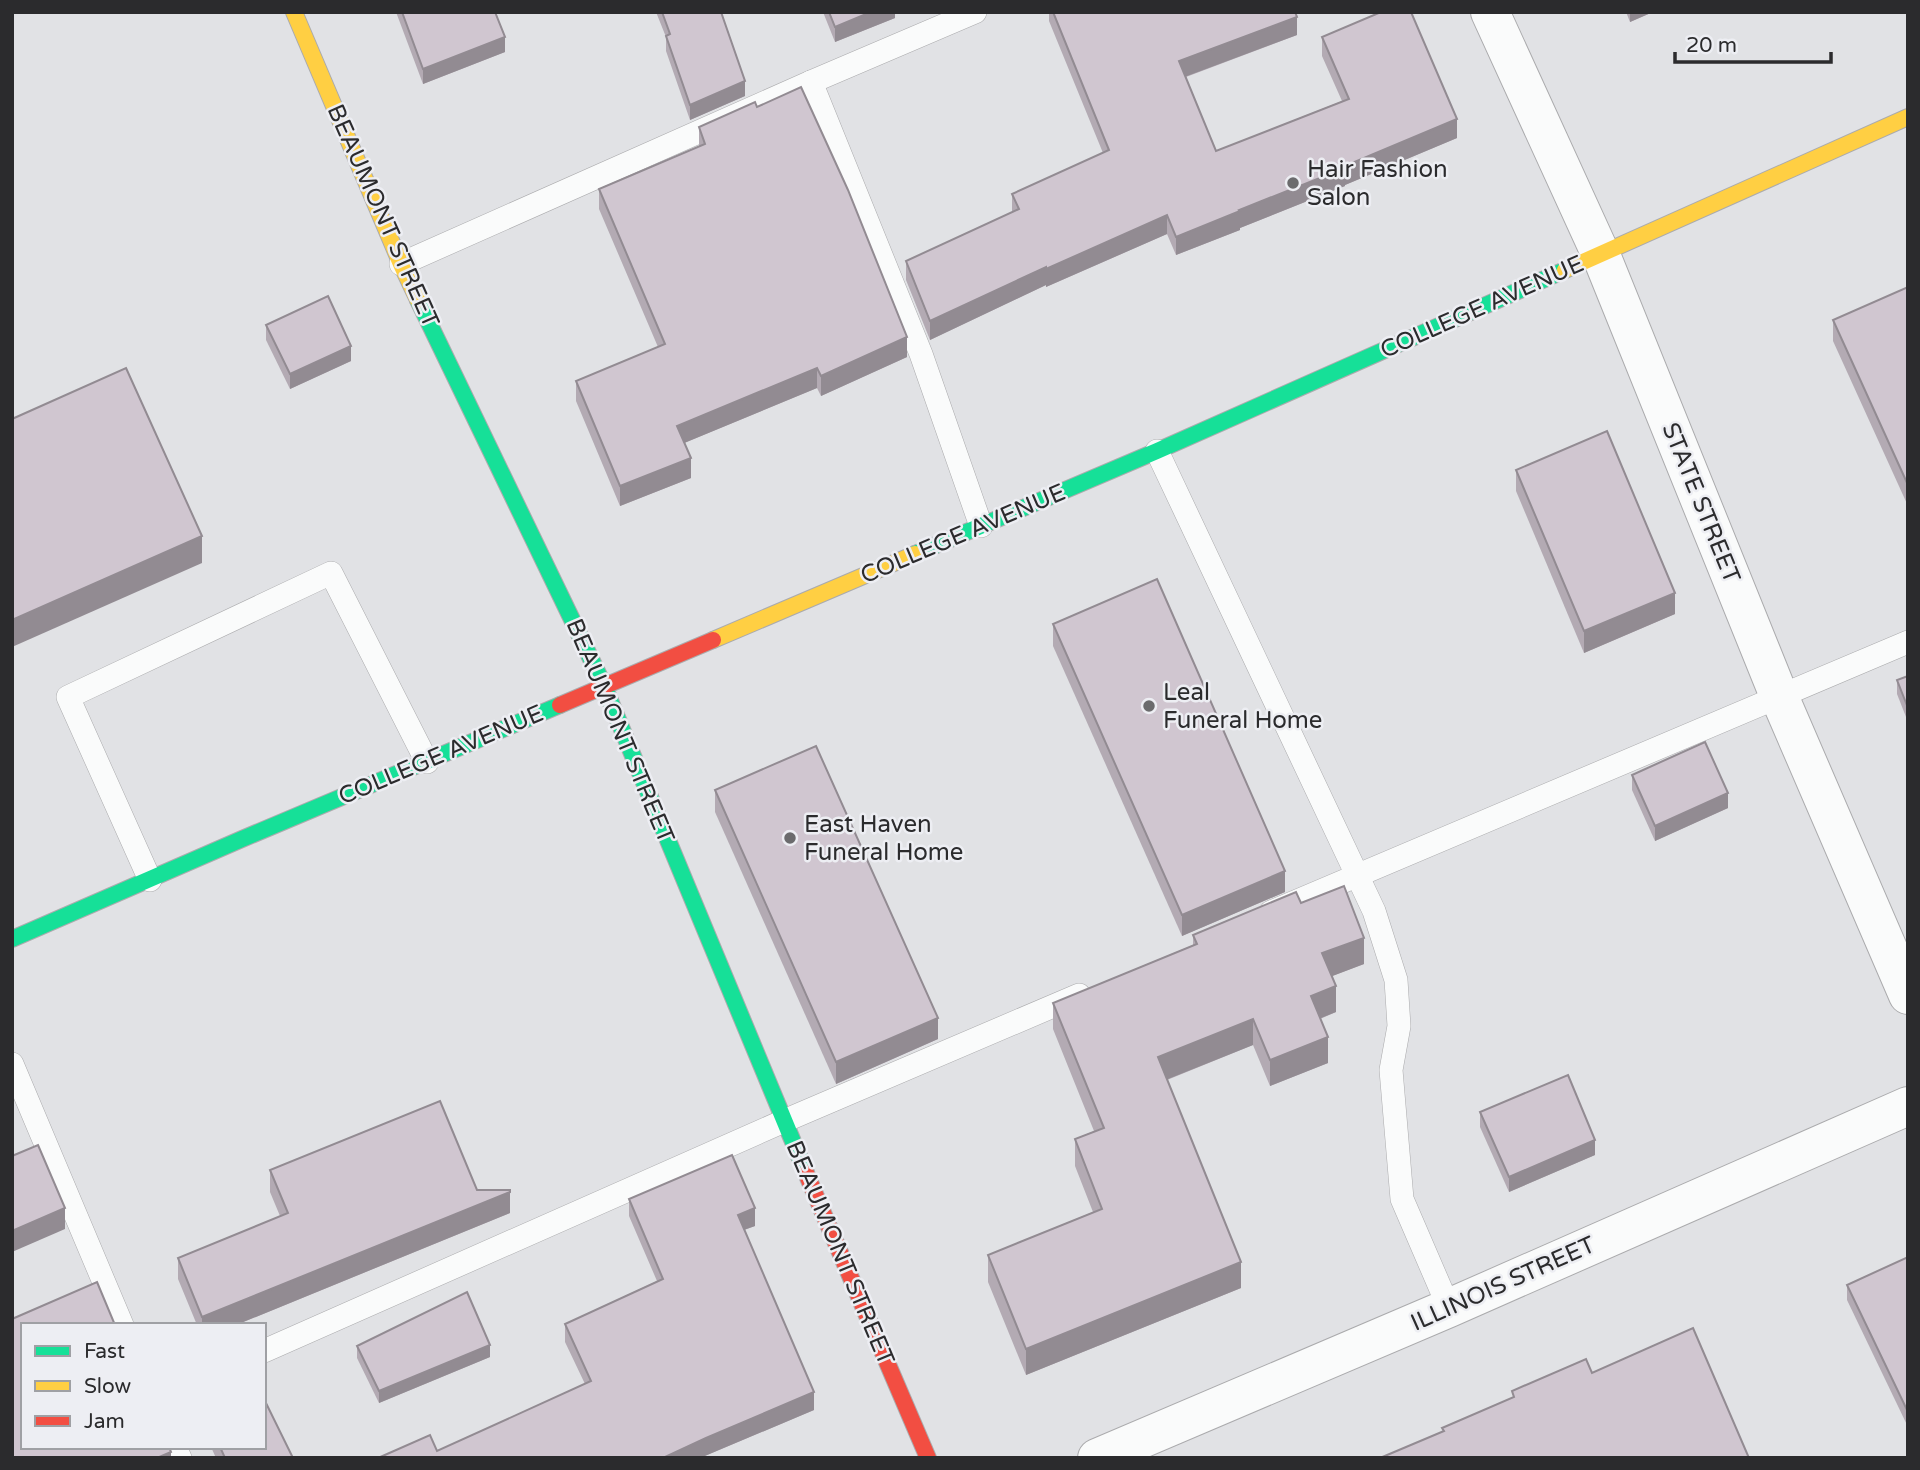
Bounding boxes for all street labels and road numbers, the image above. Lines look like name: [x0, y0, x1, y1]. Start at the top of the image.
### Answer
street label: BEAUMONT STREET: [321, 100, 445, 332]
street label: COLLEGE AVENUE: [1376, 249, 1588, 365]
street label: STATE STREET: [1656, 419, 1747, 588]
street label: COLLEGE AVENUE: [856, 478, 1070, 590]
street label: BEAUMONT STREET: [560, 614, 681, 848]
street label: COLLEGE AVENUE: [334, 699, 548, 811]
street label: BEAUMONT STREET: [780, 1136, 901, 1370]
street label: ILLINOIS STREET: [1406, 1230, 1600, 1338]

